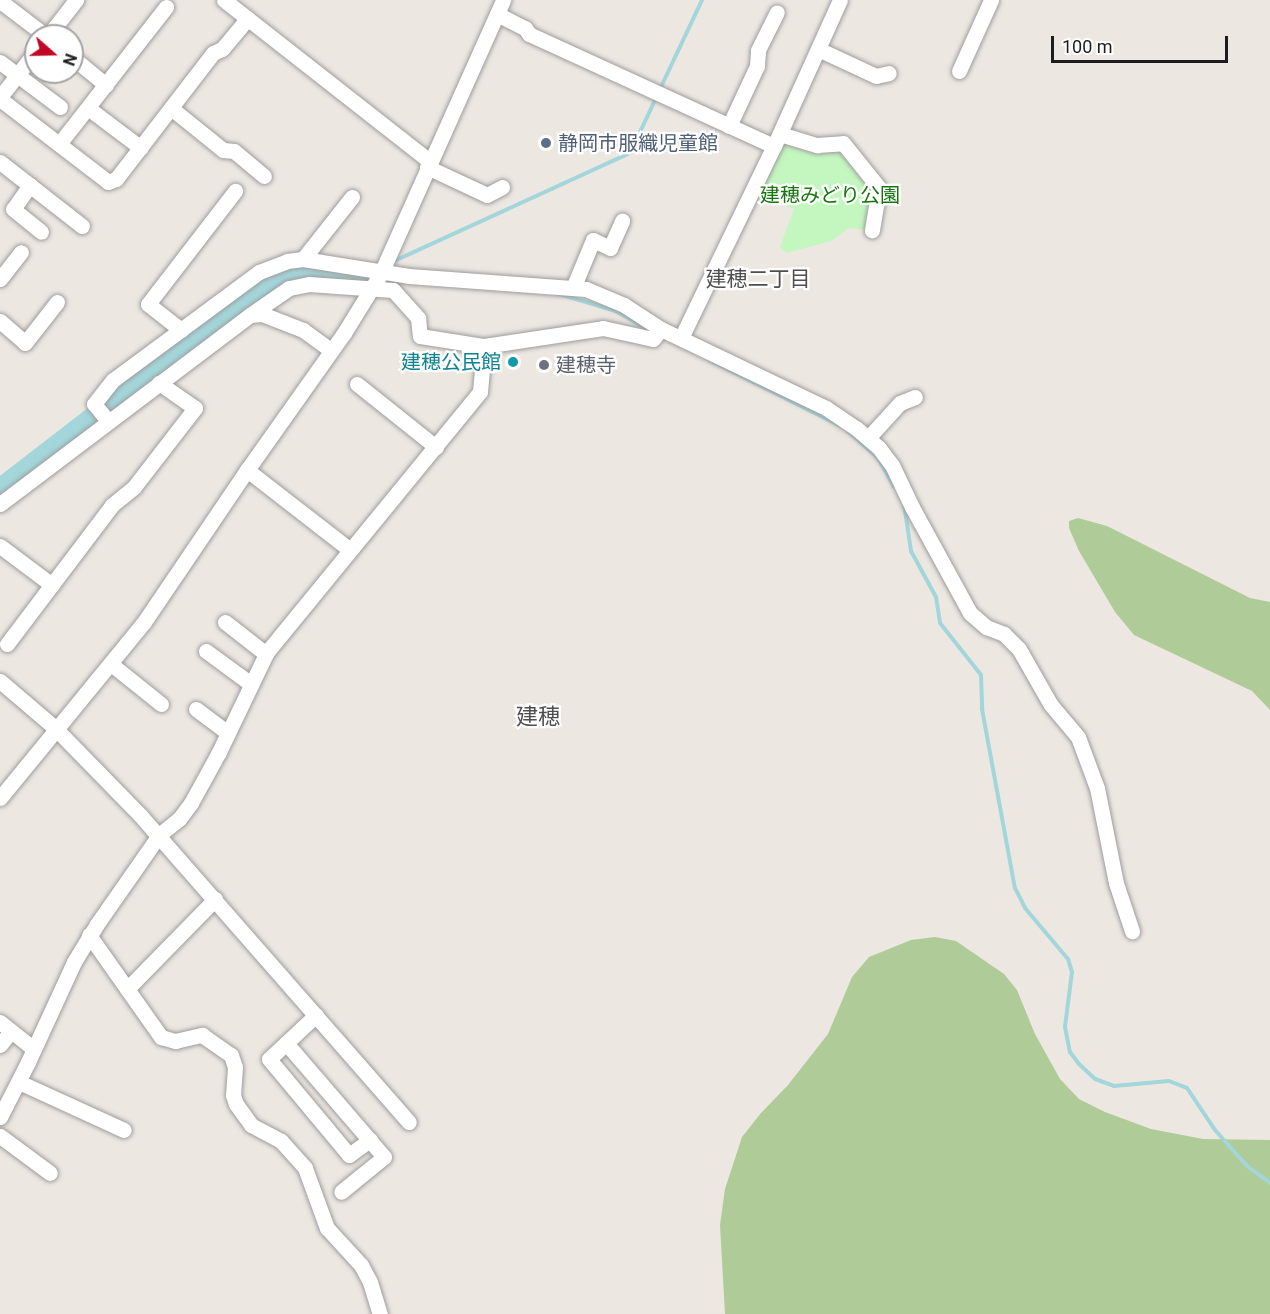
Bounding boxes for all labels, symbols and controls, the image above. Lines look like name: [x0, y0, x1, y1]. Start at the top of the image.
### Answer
north arrow: [24, 24, 84, 84]
scale bar: [1054, 24, 1231, 62]
text: 100 m: [1062, 36, 1113, 57]
text: N: [59, 51, 80, 68]
place label: 静岡市服織児童館: [558, 131, 718, 155]
marker: 静岡市服織児童館: [539, 136, 553, 150]
park label: 建穂みどり公園: [760, 183, 900, 207]
district label: 建穂二丁目: [706, 266, 810, 292]
place label: 建穂公民館: [401, 350, 501, 374]
place label: 建穂寺: [556, 353, 616, 377]
marker: 建穂公民館: [506, 355, 520, 369]
marker: 建穂寺: [537, 358, 551, 372]
district label: 建穂: [516, 704, 560, 730]

